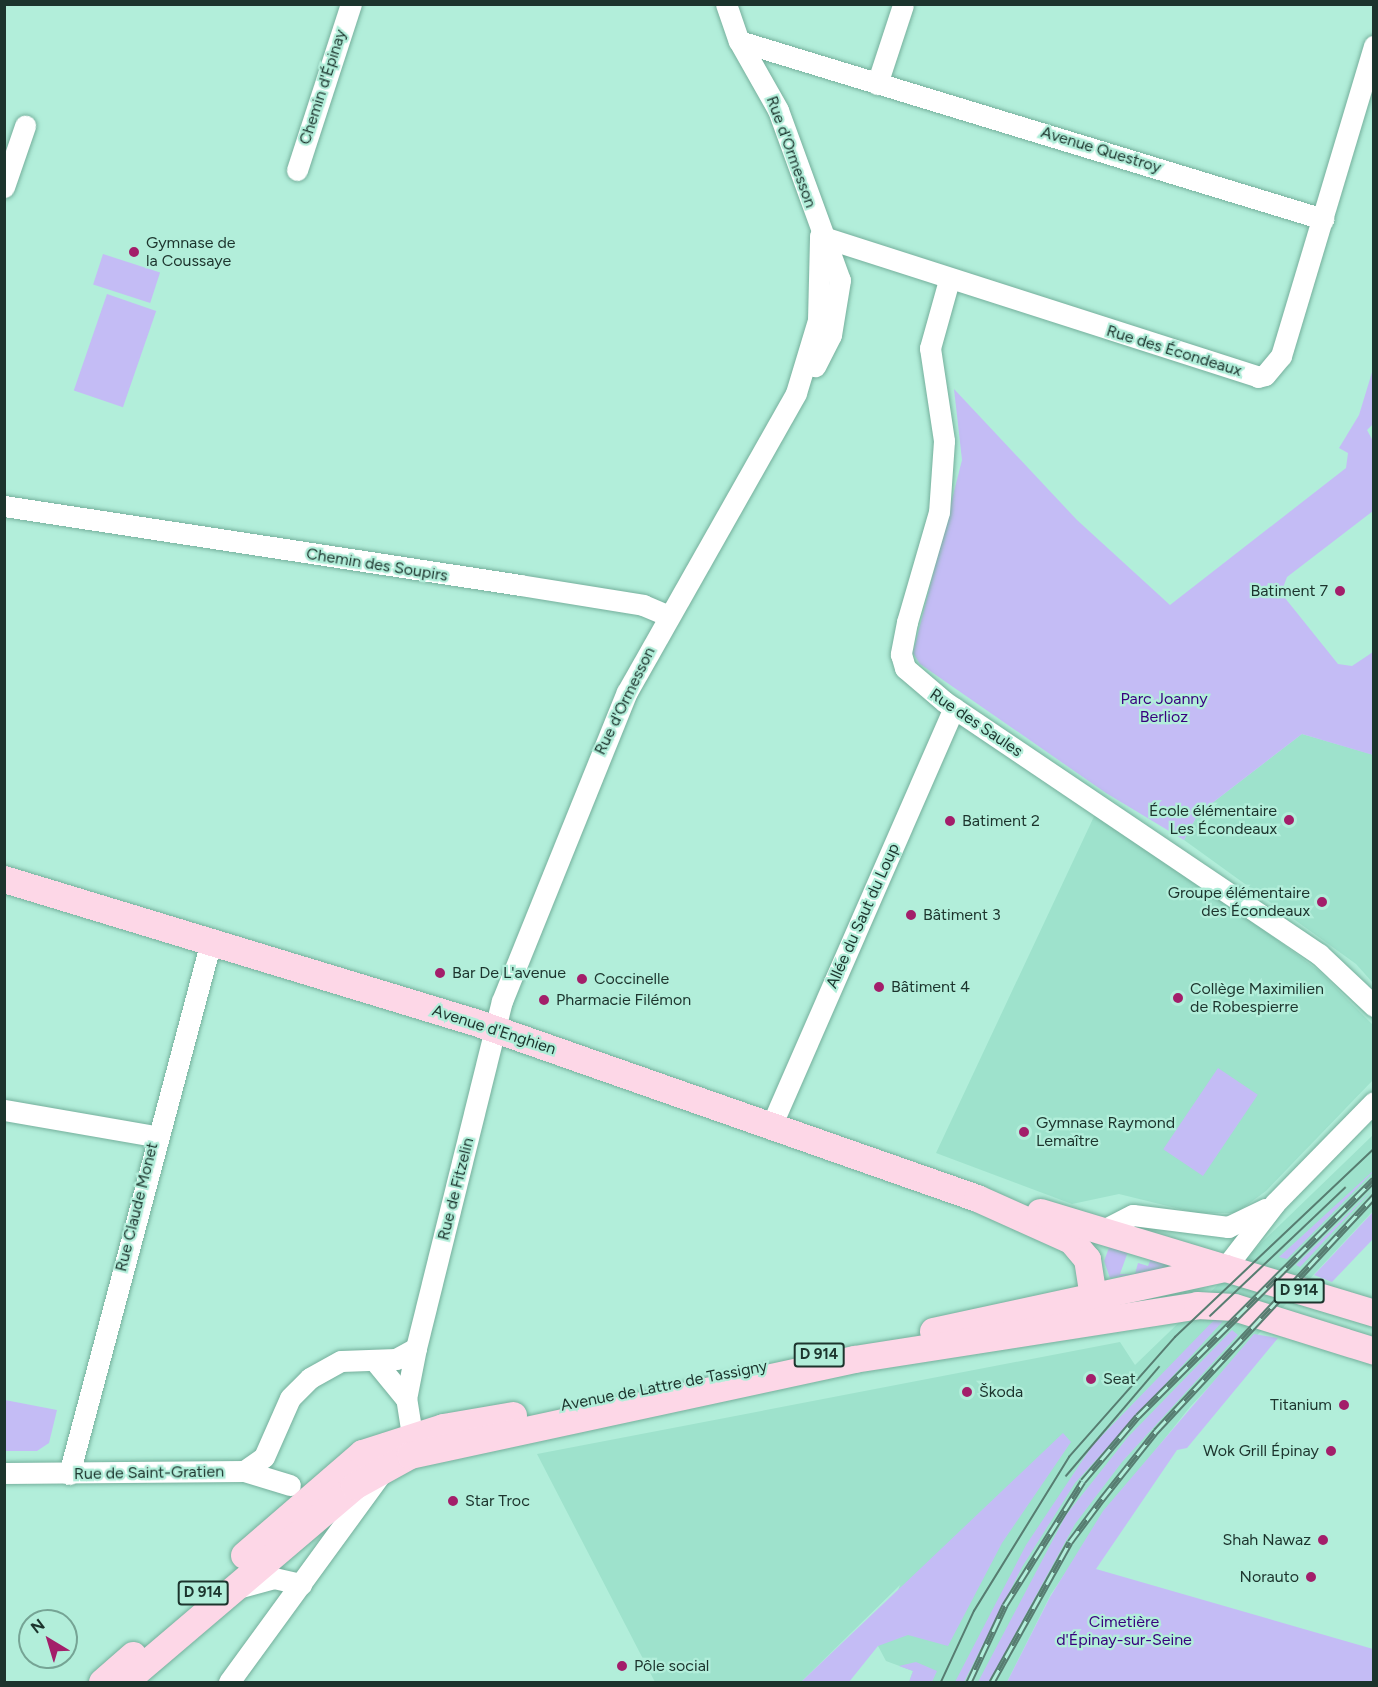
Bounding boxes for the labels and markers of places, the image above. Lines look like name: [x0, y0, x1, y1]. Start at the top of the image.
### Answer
place label: Gymnase de la Coussaye: [146, 233, 236, 271]
marker: Gymnase de la Coussaye: [127, 245, 141, 259]
place label: Batiment 7: [1250, 581, 1328, 601]
marker: Batiment 7: [1333, 584, 1347, 598]
place label: École élémentaire Les Écondeaux: [1149, 801, 1277, 839]
place label: Batiment 2: [962, 811, 1040, 831]
marker: École élémentaire Les Écondeaux: [1282, 813, 1296, 827]
marker: Batiment 2: [943, 814, 957, 828]
place label: Groupe élémentaire des Écondeaux: [1168, 883, 1310, 921]
marker: Groupe élémentaire des Écondeaux: [1315, 895, 1329, 909]
place label: Bâtiment 3: [923, 905, 1001, 925]
marker: Bâtiment 3: [904, 908, 918, 922]
place label: Bar De L'avenue: [452, 963, 566, 983]
marker: Bar De L'avenue: [433, 966, 447, 980]
place label: Coccinelle: [594, 969, 669, 989]
marker: Coccinelle: [575, 972, 589, 986]
place label: Bâtiment 4: [891, 977, 970, 997]
place label: Collège Maximilien de Robespierre: [1190, 979, 1324, 1017]
marker: Bâtiment 4: [872, 980, 886, 994]
place label: Pharmacie Filémon: [556, 990, 691, 1010]
marker: Collège Maximilien de Robespierre: [1171, 991, 1185, 1005]
marker: Pharmacie Filémon: [537, 993, 551, 1007]
place label: Gymnase Raymond Lemaître: [1036, 1113, 1175, 1151]
marker: Gymnase Raymond Lemaître: [1017, 1125, 1031, 1139]
place label: Seat: [1103, 1369, 1136, 1389]
marker: Seat: [1084, 1372, 1098, 1386]
place label: Škoda: [979, 1382, 1023, 1402]
marker: Škoda: [960, 1385, 974, 1399]
place label: Titanium: [1270, 1395, 1332, 1415]
marker: Titanium: [1337, 1398, 1351, 1412]
place label: Wok Grill Épinay: [1203, 1441, 1319, 1461]
marker: Wok Grill Épinay: [1324, 1444, 1338, 1458]
place label: Star Troc: [465, 1491, 530, 1511]
marker: Star Troc: [446, 1494, 460, 1508]
place label: Shah Nawaz: [1222, 1530, 1311, 1550]
marker: Shah Nawaz: [1316, 1533, 1330, 1547]
place label: Norauto: [1240, 1567, 1299, 1587]
marker: Norauto: [1304, 1570, 1318, 1584]
place label: Pôle social: [634, 1656, 709, 1676]
marker: Pôle social: [615, 1659, 629, 1673]

